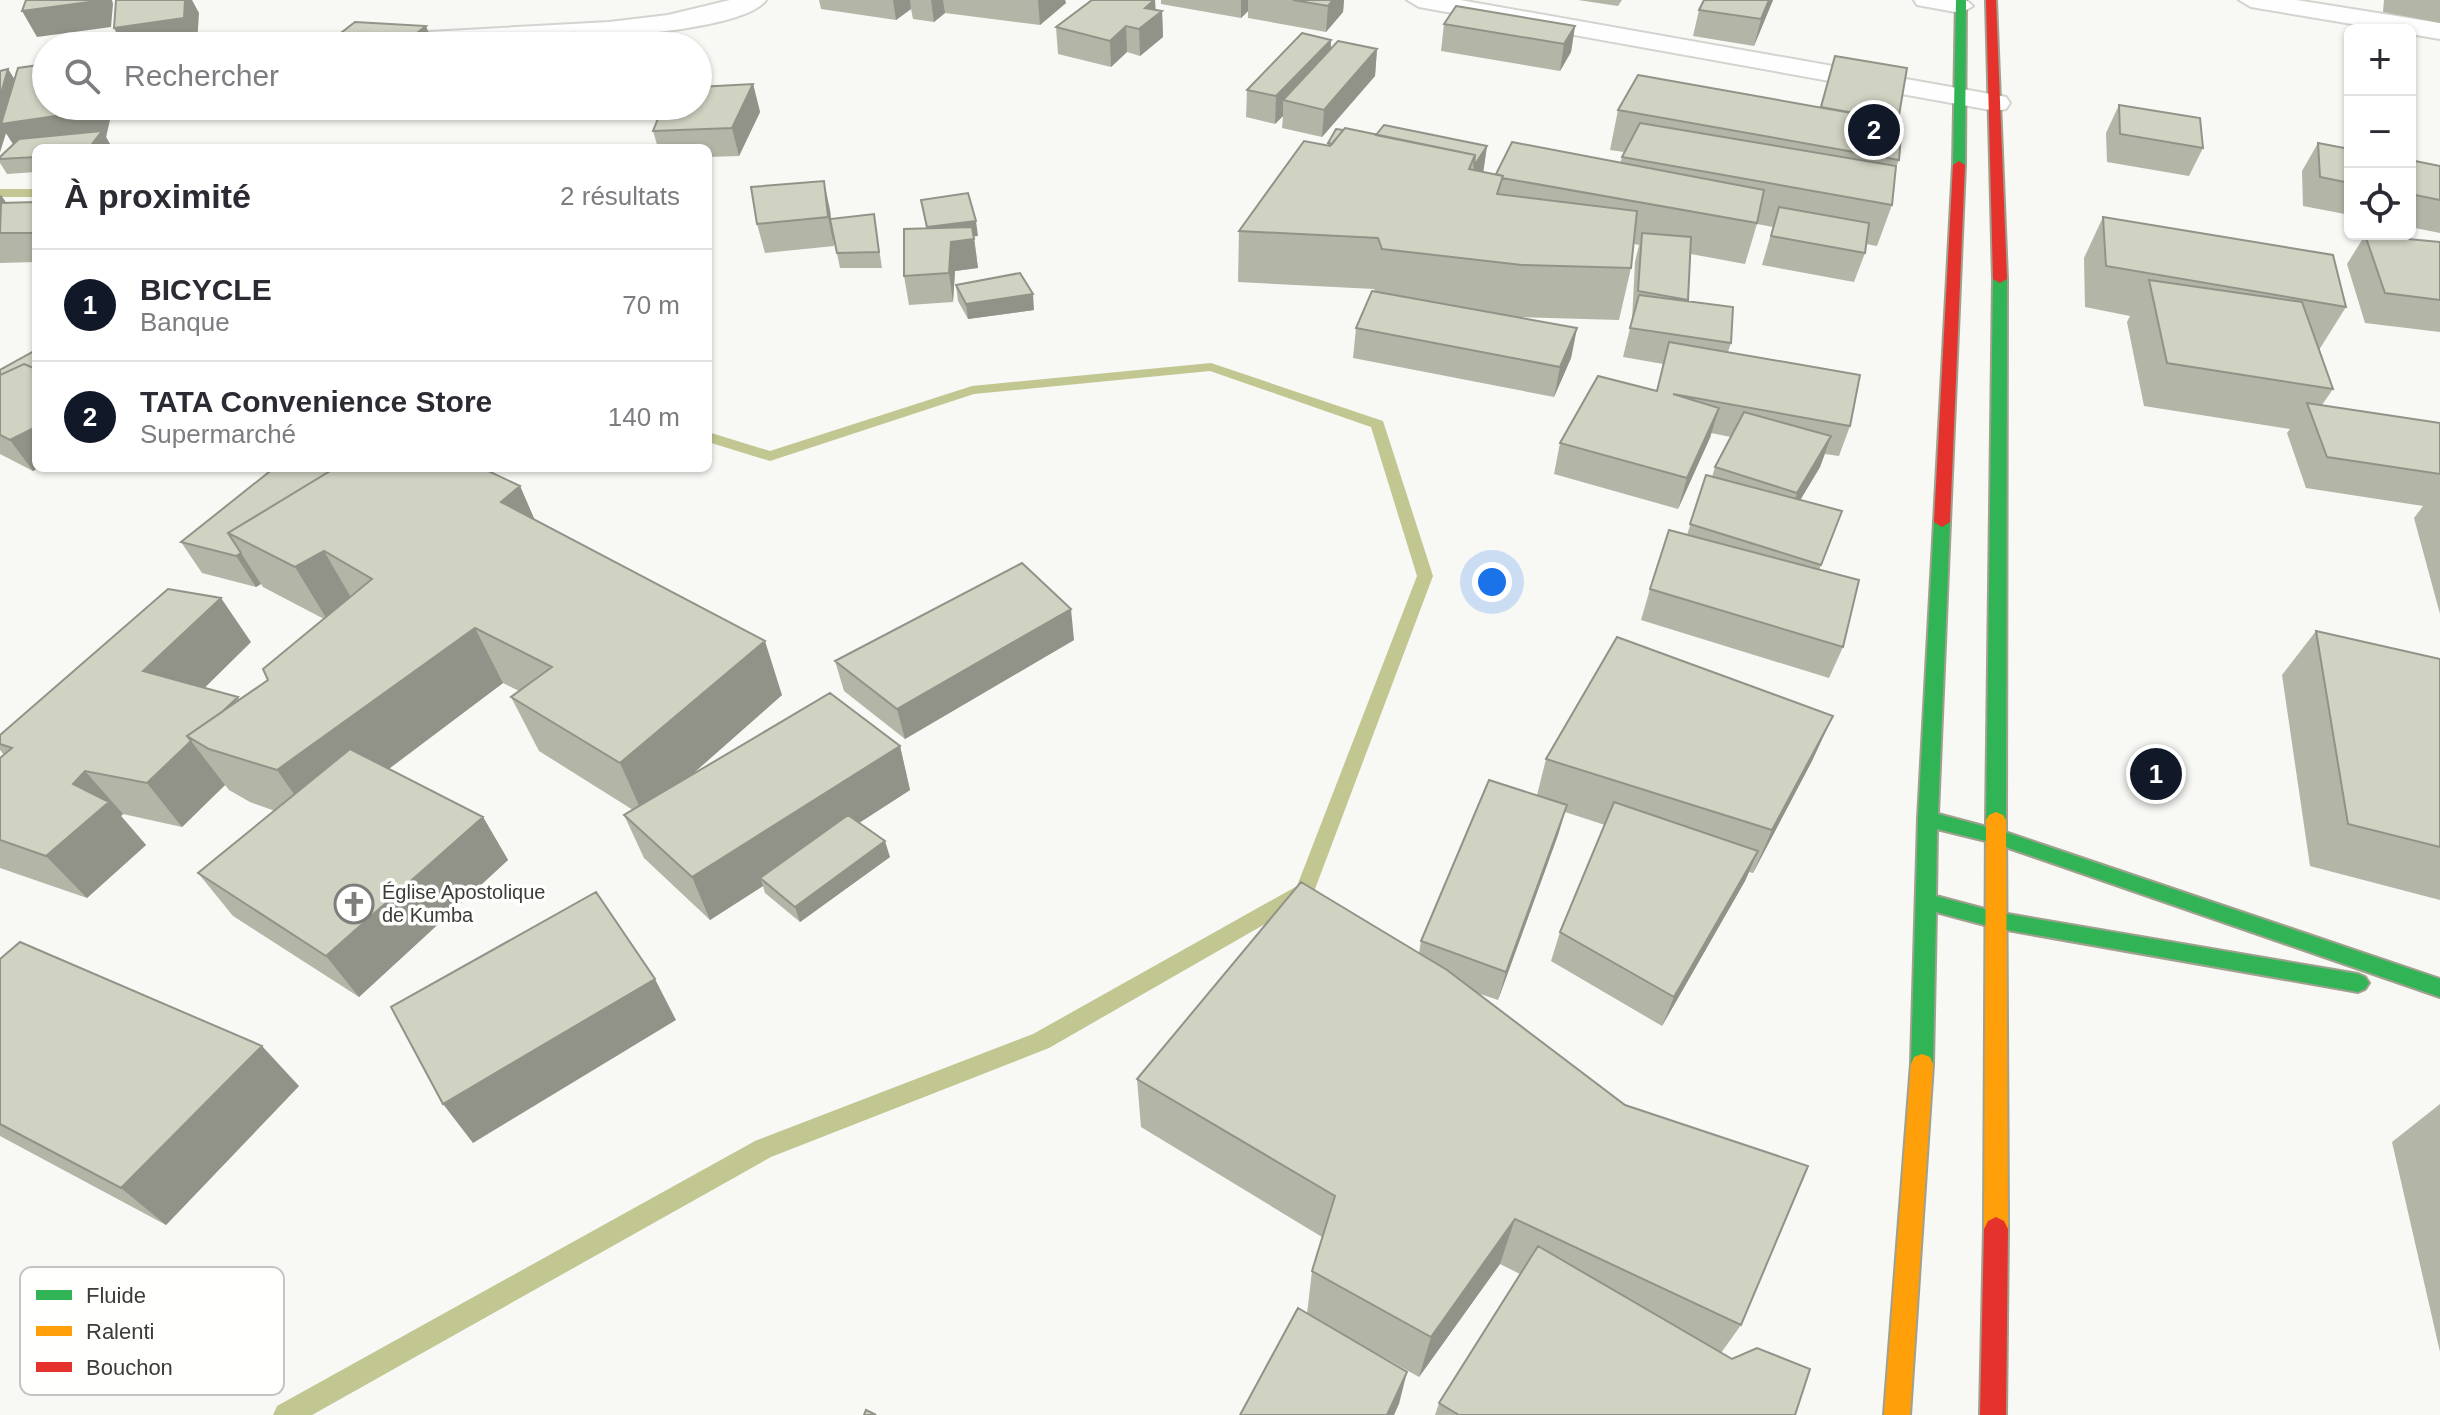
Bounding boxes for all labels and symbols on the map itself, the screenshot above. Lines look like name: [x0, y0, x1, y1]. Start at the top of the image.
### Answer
pin: 2: [1848, 100, 1900, 160]
your location: [1472, 562, 1512, 602]
pin: 1: [2130, 744, 2182, 804]
place label: Église Apostolique de Kumba: [382, 881, 545, 926]
church icon: Église Apostolique de Kumba: [333, 883, 375, 925]
legend: [20, 1267, 284, 1395]
text: Fluide: [86, 1283, 146, 1308]
text: Ralenti: [86, 1319, 154, 1344]
text: Bouchon: [86, 1355, 173, 1380]

